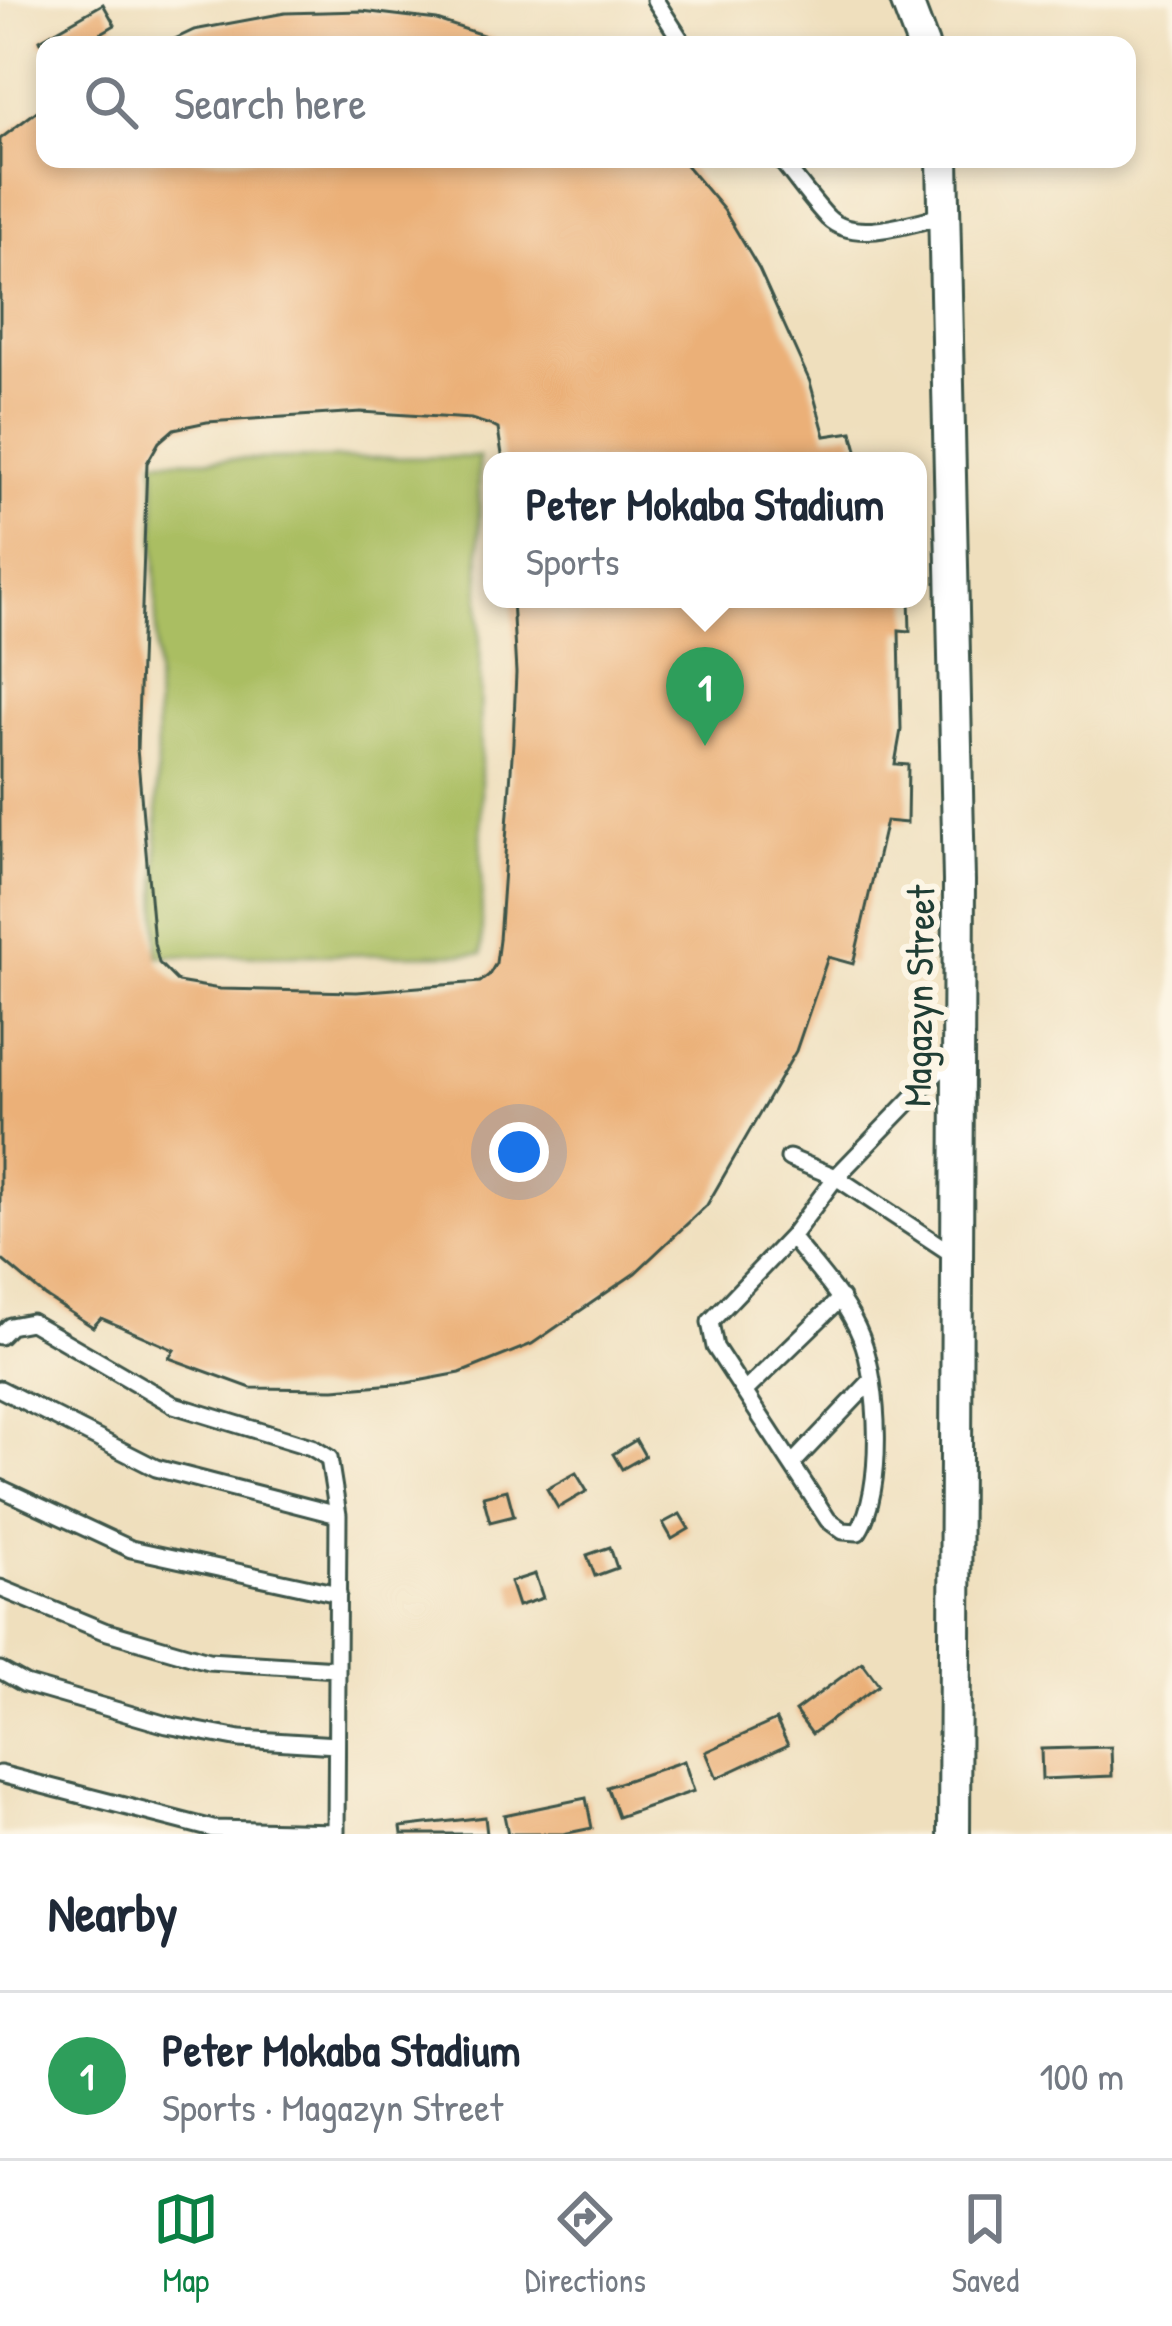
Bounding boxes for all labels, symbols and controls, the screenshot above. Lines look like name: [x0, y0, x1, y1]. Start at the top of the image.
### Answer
search box: [36, 36, 1136, 168]
icon: search: [78, 69, 144, 135]
text: Search here: [174, 72, 366, 133]
popup: [483, 452, 927, 608]
text: Peter Mokaba Stadium: [526, 473, 884, 534]
text: Sports: [526, 534, 620, 587]
pin: 1: [666, 647, 744, 746]
street label: Magazyn Street: [890, 884, 946, 1107]
your location: [489, 1122, 549, 1182]
text: Nearby: [48, 1878, 178, 1947]
text: Peter Mokaba Stadium: [162, 2019, 520, 2080]
text: 1: [80, 2049, 94, 2102]
text: 100 m: [1039, 2049, 1124, 2102]
text: Sports · Magazyn Street: [162, 2080, 503, 2133]
tab: Map: [153, 2186, 219, 2302]
tab: Directions: [525, 2186, 646, 2302]
tab: Saved: [952, 2186, 1019, 2302]

